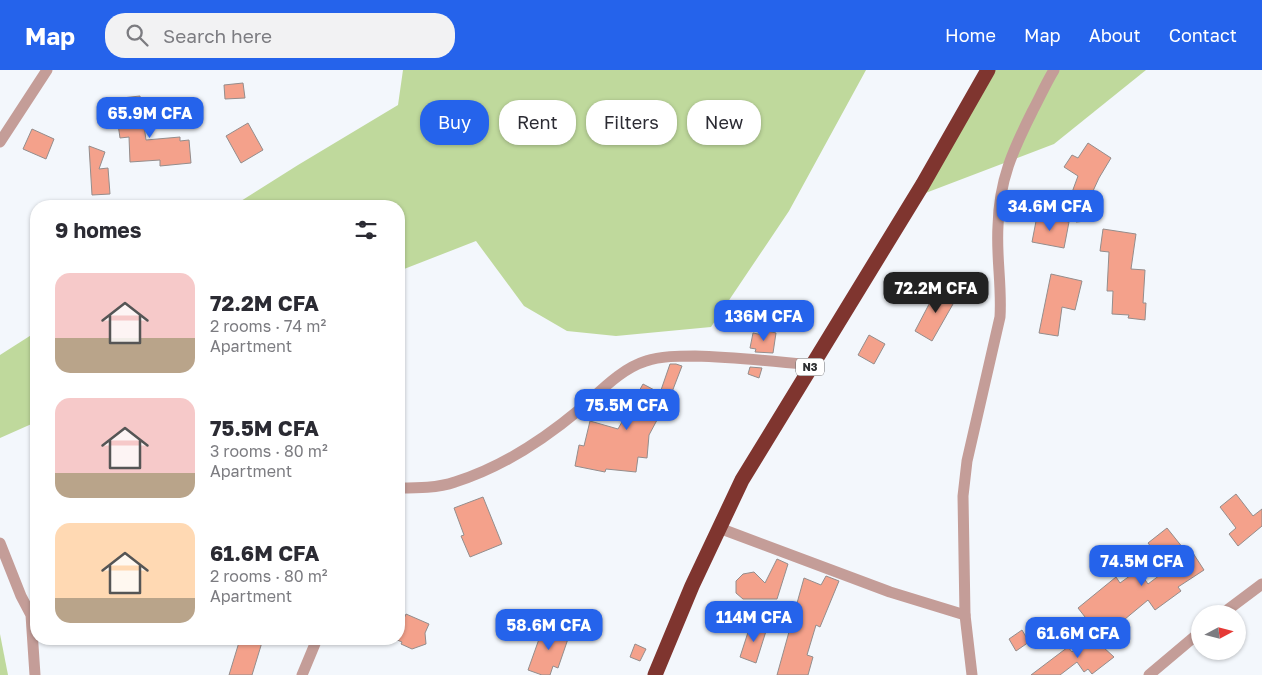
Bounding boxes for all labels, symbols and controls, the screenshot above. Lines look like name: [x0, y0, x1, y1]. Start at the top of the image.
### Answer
search box: [105, 13, 455, 58]
text: Map: [25, 21, 75, 50]
icon: search: [123, 21, 151, 49]
text: Search here: [163, 24, 272, 47]
text: Home: [945, 24, 996, 46]
text: Map: [1024, 24, 1061, 46]
text: About: [1089, 24, 1141, 46]
text: Contact: [1169, 24, 1237, 46]
pin: 65.9M CFA: [93, 97, 207, 139]
chip: Buy: [420, 100, 489, 145]
chip: Rent: [499, 100, 576, 145]
chip: Filters: [586, 100, 677, 145]
chip: New: [687, 100, 761, 145]
text: 65.9M CFA: [108, 103, 192, 123]
pin: 34.6M CFA: [993, 190, 1107, 232]
text: 34.6M CFA: [1008, 196, 1092, 216]
icon: filters: [352, 216, 380, 244]
text: 9 homes: [55, 217, 141, 243]
pin: 72.2M CFA: [879, 272, 993, 314]
text: 72.2M CFA: [894, 278, 978, 298]
text: 72.2M CFA: [210, 290, 319, 316]
icon: home: [95, 293, 155, 353]
pin: 136M CFA: [712, 300, 816, 342]
text: 136M CFA: [725, 306, 803, 326]
text: 2 rooms · 74 m²: [210, 316, 326, 336]
text: Apartment: [210, 336, 292, 356]
road number: N3: [796, 358, 824, 376]
pin: 75.5M CFA: [570, 388, 684, 431]
text: 75.5M CFA: [585, 395, 669, 415]
text: 75.5M CFA: [210, 415, 319, 441]
icon: home: [95, 418, 155, 478]
text: 3 rooms · 80 m²: [210, 441, 328, 461]
text: Apartment: [210, 461, 292, 481]
text: 61.6M CFA: [210, 540, 319, 566]
icon: home: [95, 543, 155, 603]
pin: 74.5M CFA: [1085, 544, 1199, 587]
text: 74.5M CFA: [1100, 551, 1184, 571]
text: 2 rooms · 80 m²: [210, 566, 328, 586]
text: Apartment: [210, 586, 292, 606]
pin: 114M CFA: [702, 600, 806, 643]
north arrow: [1191, 605, 1246, 660]
map controls: [1191, 605, 1246, 660]
text: 114M CFA: [716, 607, 792, 627]
pin: 58.6M CFA: [492, 608, 606, 651]
text: 58.6M CFA: [507, 615, 591, 635]
pin: 61.6M CFA: [1021, 616, 1135, 659]
text: 61.6M CFA: [1036, 623, 1120, 643]

